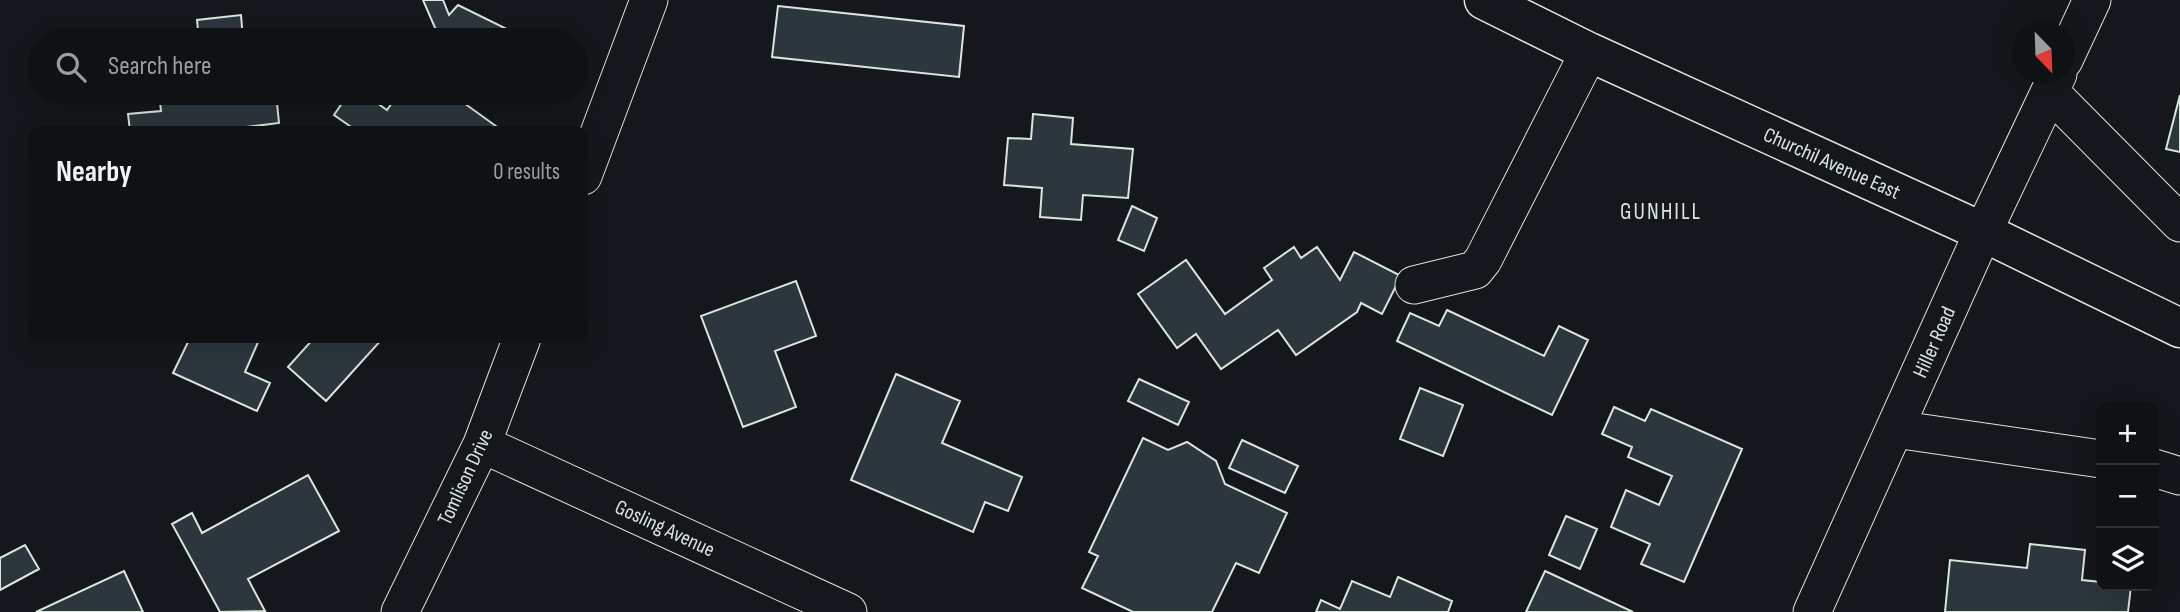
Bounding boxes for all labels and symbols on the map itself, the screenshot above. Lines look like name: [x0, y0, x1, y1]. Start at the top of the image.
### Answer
north arrow: [2012, 21, 2075, 84]
street label: Churchil Avenue East: [1759, 122, 1904, 205]
district label: GUNHILL: [1620, 198, 1702, 226]
street label: Hiller Road: [1908, 303, 1961, 382]
street label: Tomlison Drive: [432, 425, 499, 529]
street label: Gosling Avenue: [611, 494, 719, 562]

